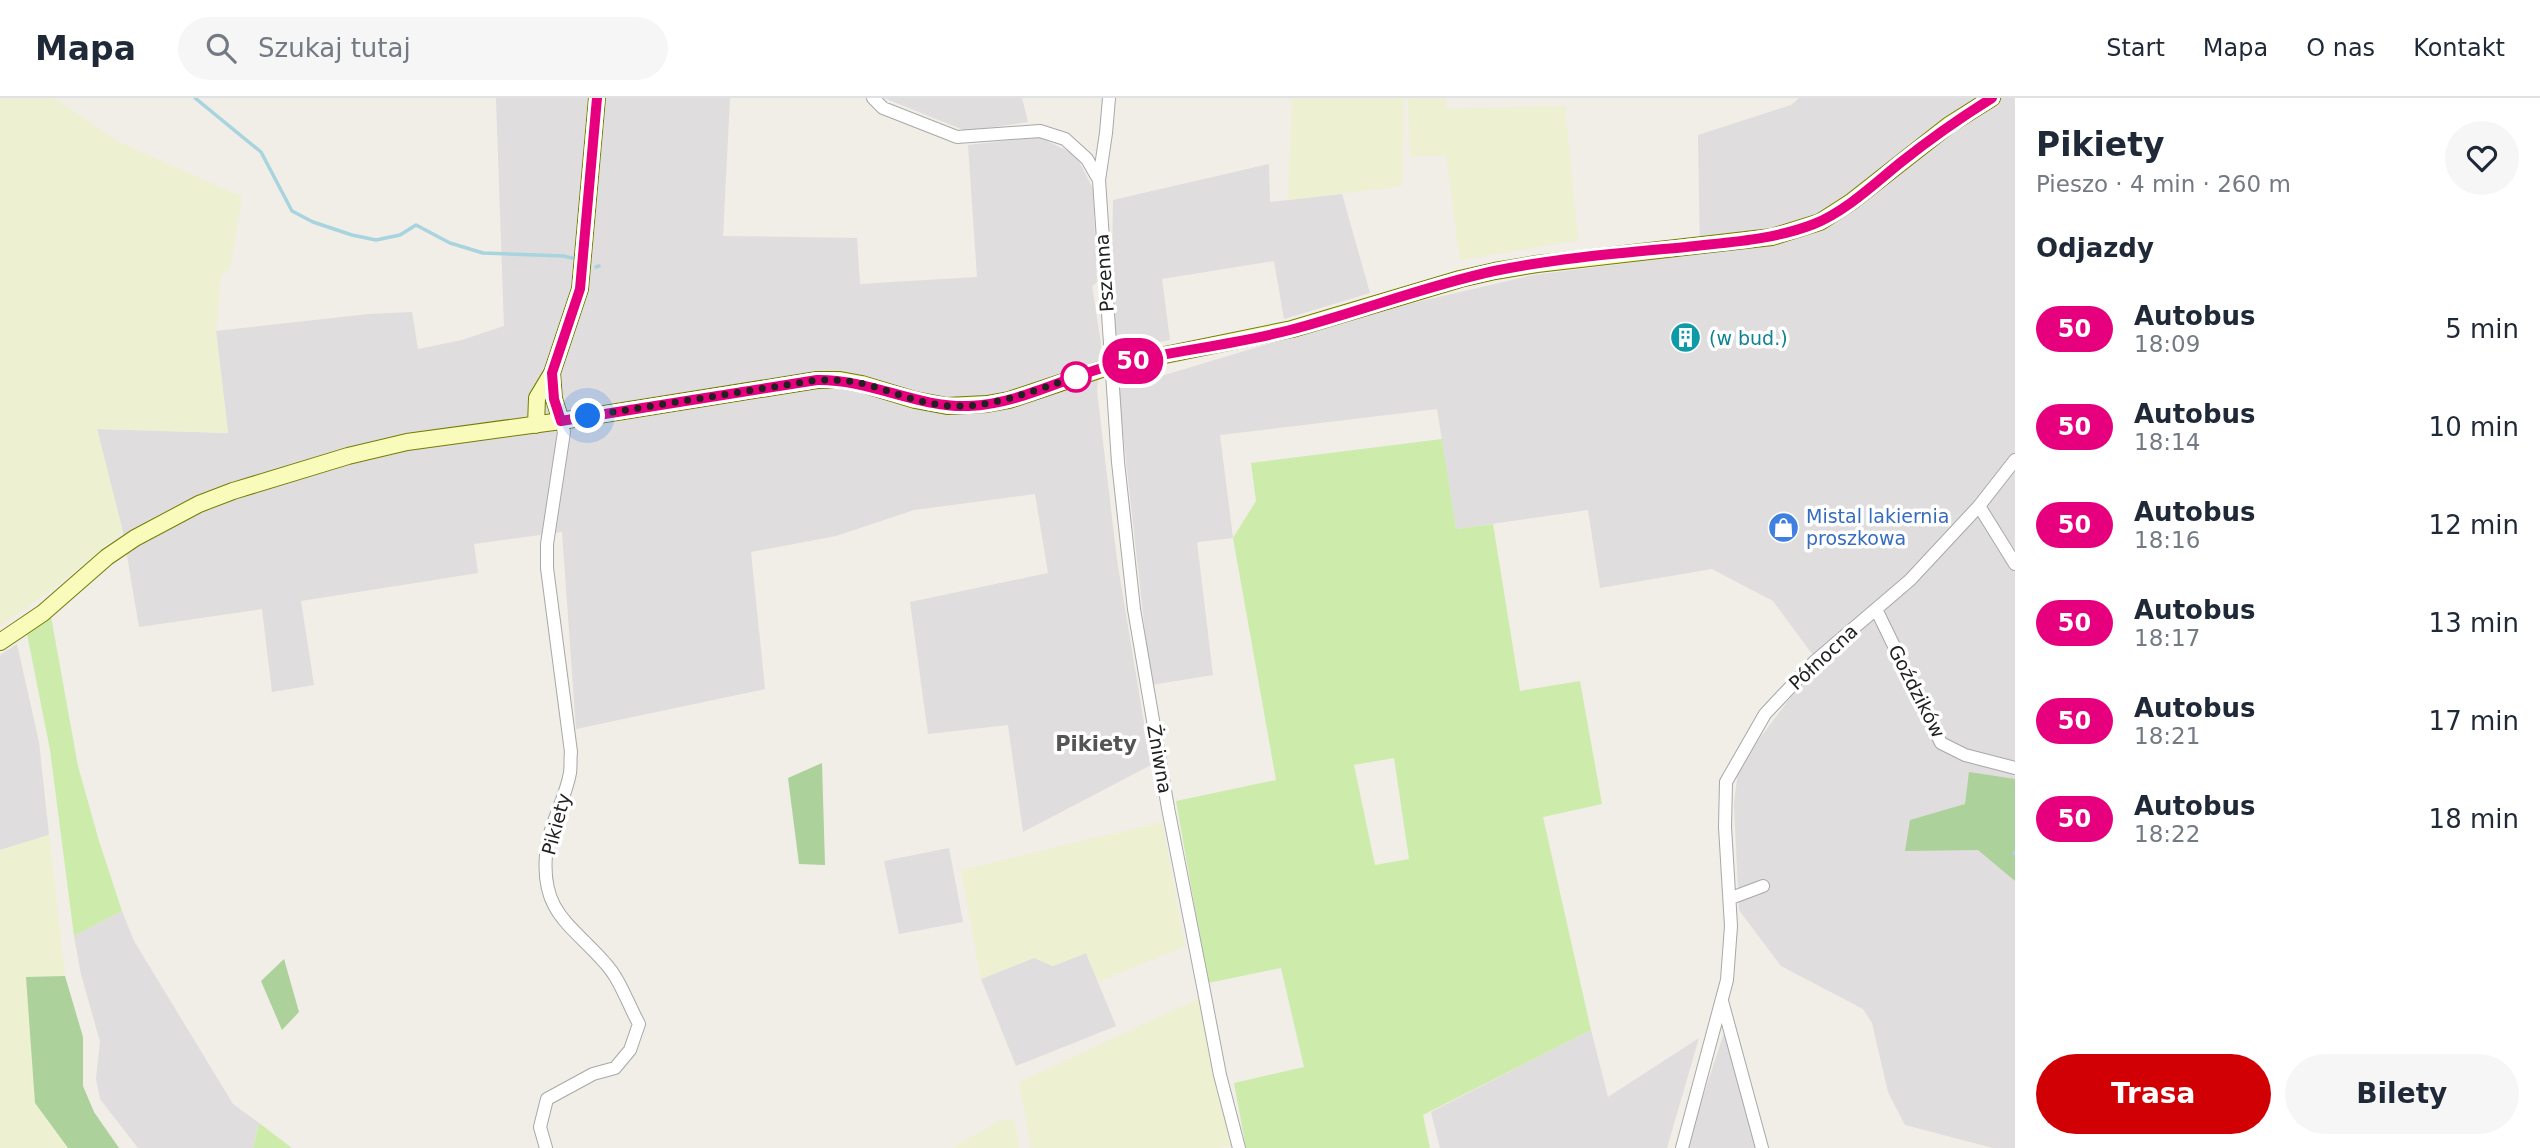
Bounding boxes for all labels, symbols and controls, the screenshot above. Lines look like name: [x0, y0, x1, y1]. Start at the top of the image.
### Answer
search box: [178, 17, 668, 80]
text: Mapa: [35, 29, 136, 68]
icon: search: [202, 29, 240, 67]
text: Szukaj tutaj: [258, 33, 411, 63]
text: Start: [2106, 34, 2165, 62]
text: Mapa: [2203, 34, 2268, 62]
text: O nas: [2306, 34, 2375, 62]
text: Kontakt: [2413, 34, 2505, 62]
button: heart: [2445, 121, 2519, 195]
text: Pikiety: [2036, 125, 2164, 164]
text: Pieszo · 4 min · 260 m: [2036, 171, 2291, 197]
street label: Pszenna: [1090, 233, 1118, 313]
text: Odjazdy: [2036, 233, 2154, 263]
text: Autobus: [2134, 301, 2256, 331]
text: 5 min: [2445, 314, 2519, 344]
text: 50: [2058, 315, 2091, 343]
building icon: (w bud.): [1669, 321, 1703, 355]
place label: (w bud.): [1709, 327, 1788, 349]
text: 18:09: [2134, 331, 2200, 357]
line badge: 50: [1102, 338, 1164, 384]
text: 50: [1116, 347, 1150, 375]
unlabelled marker: [1061, 362, 1091, 392]
your location: [570, 398, 605, 433]
text: Autobus: [2134, 399, 2256, 429]
text: 10 min: [2429, 412, 2519, 442]
text: 50: [2058, 413, 2091, 441]
text: 18:14: [2134, 429, 2200, 455]
text: Autobus: [2134, 497, 2256, 527]
place label: Mistal lakiernia proszkowa: [1806, 505, 1949, 549]
shop icon: Mistal lakiernia proszkowa: [1766, 510, 1800, 544]
text: 12 min: [2429, 510, 2519, 540]
text: 50: [2058, 511, 2091, 539]
text: 18:16: [2134, 527, 2200, 553]
text: Autobus: [2134, 595, 2256, 625]
text: 13 min: [2429, 608, 2519, 638]
text: 50: [2058, 609, 2091, 637]
street label: Północna: [1784, 620, 1862, 694]
text: 18:17: [2134, 625, 2200, 651]
street label: Goździków: [1884, 641, 1950, 741]
text: Autobus: [2134, 693, 2256, 723]
text: 17 min: [2429, 706, 2519, 736]
text: 50: [2058, 707, 2091, 735]
street label: Żniwna: [1143, 723, 1177, 795]
text: 18:21: [2134, 723, 2200, 749]
district label: Pikiety: [1055, 732, 1137, 756]
street label: Pikiety: [537, 791, 575, 857]
text: Autobus: [2134, 791, 2256, 821]
text: 18 min: [2429, 804, 2519, 834]
text: 50: [2058, 805, 2091, 833]
text: 18:22: [2134, 821, 2200, 847]
button: Trasa: [2036, 1054, 2271, 1134]
button: Bilety: [2285, 1054, 2519, 1134]

